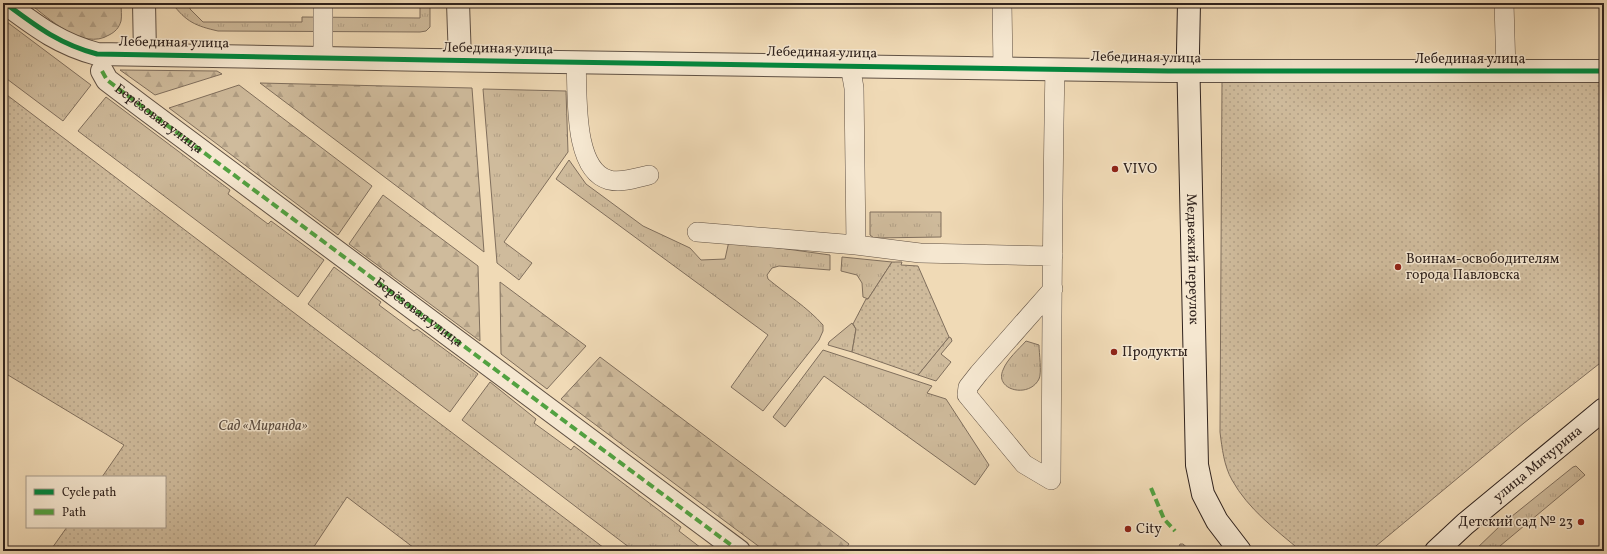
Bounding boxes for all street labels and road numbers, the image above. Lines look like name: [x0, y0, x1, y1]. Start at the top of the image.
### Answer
street label: Лебединая улица: [118, 33, 230, 53]
street label: Лебединая улица: [442, 39, 554, 59]
street label: Лебединая улица: [766, 43, 878, 63]
street label: Лебединая улица: [1090, 48, 1202, 68]
street label: Лебединая улица: [1415, 50, 1525, 69]
street label: Берёзовая улица: [111, 79, 207, 158]
street label: Медвежий переулок: [1182, 193, 1203, 325]
street label: Берёзовая улица: [370, 273, 467, 352]
street label: улица Мичурина: [1489, 421, 1586, 506]

